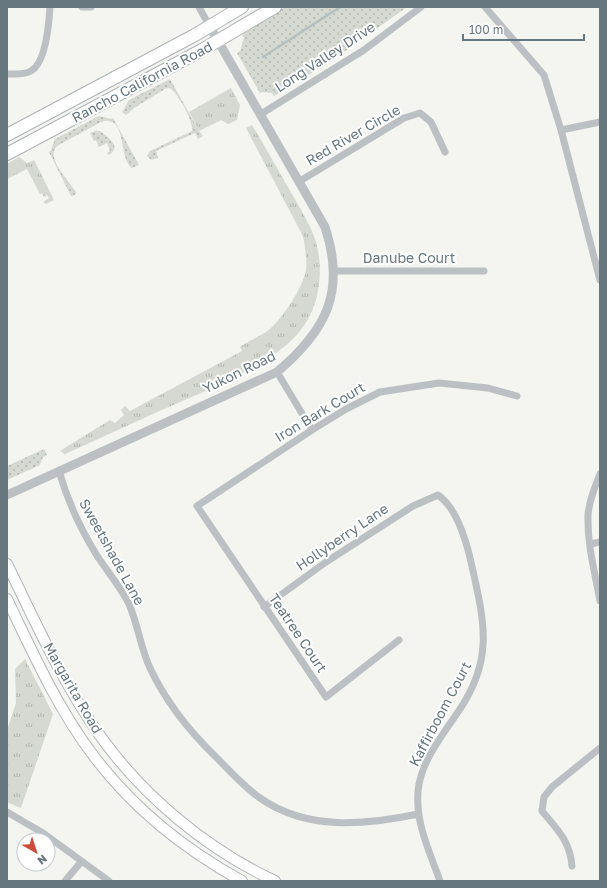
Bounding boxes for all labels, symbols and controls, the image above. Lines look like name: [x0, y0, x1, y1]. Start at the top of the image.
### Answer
scale bar: [463, 16, 584, 42]
street label: Long Valley Drive: [271, 18, 378, 95]
text: 100 m: [469, 22, 503, 37]
street label: Rancho California Road: [69, 37, 215, 126]
street label: Red River Circle: [303, 101, 403, 168]
street label: Danube Court: [363, 249, 455, 266]
street label: Yukon Road: [200, 347, 278, 397]
street label: Iron Bark Court: [272, 378, 368, 445]
street label: Sweetshade Lane: [76, 496, 149, 608]
street label: Hollyberry Lane: [292, 499, 391, 574]
street label: Teatree Court: [266, 590, 331, 675]
street label: Margarita Road: [40, 639, 106, 736]
street label: Kaffirboom Court: [405, 659, 474, 769]
north arrow: [16, 832, 56, 872]
text: N: [35, 852, 50, 868]

